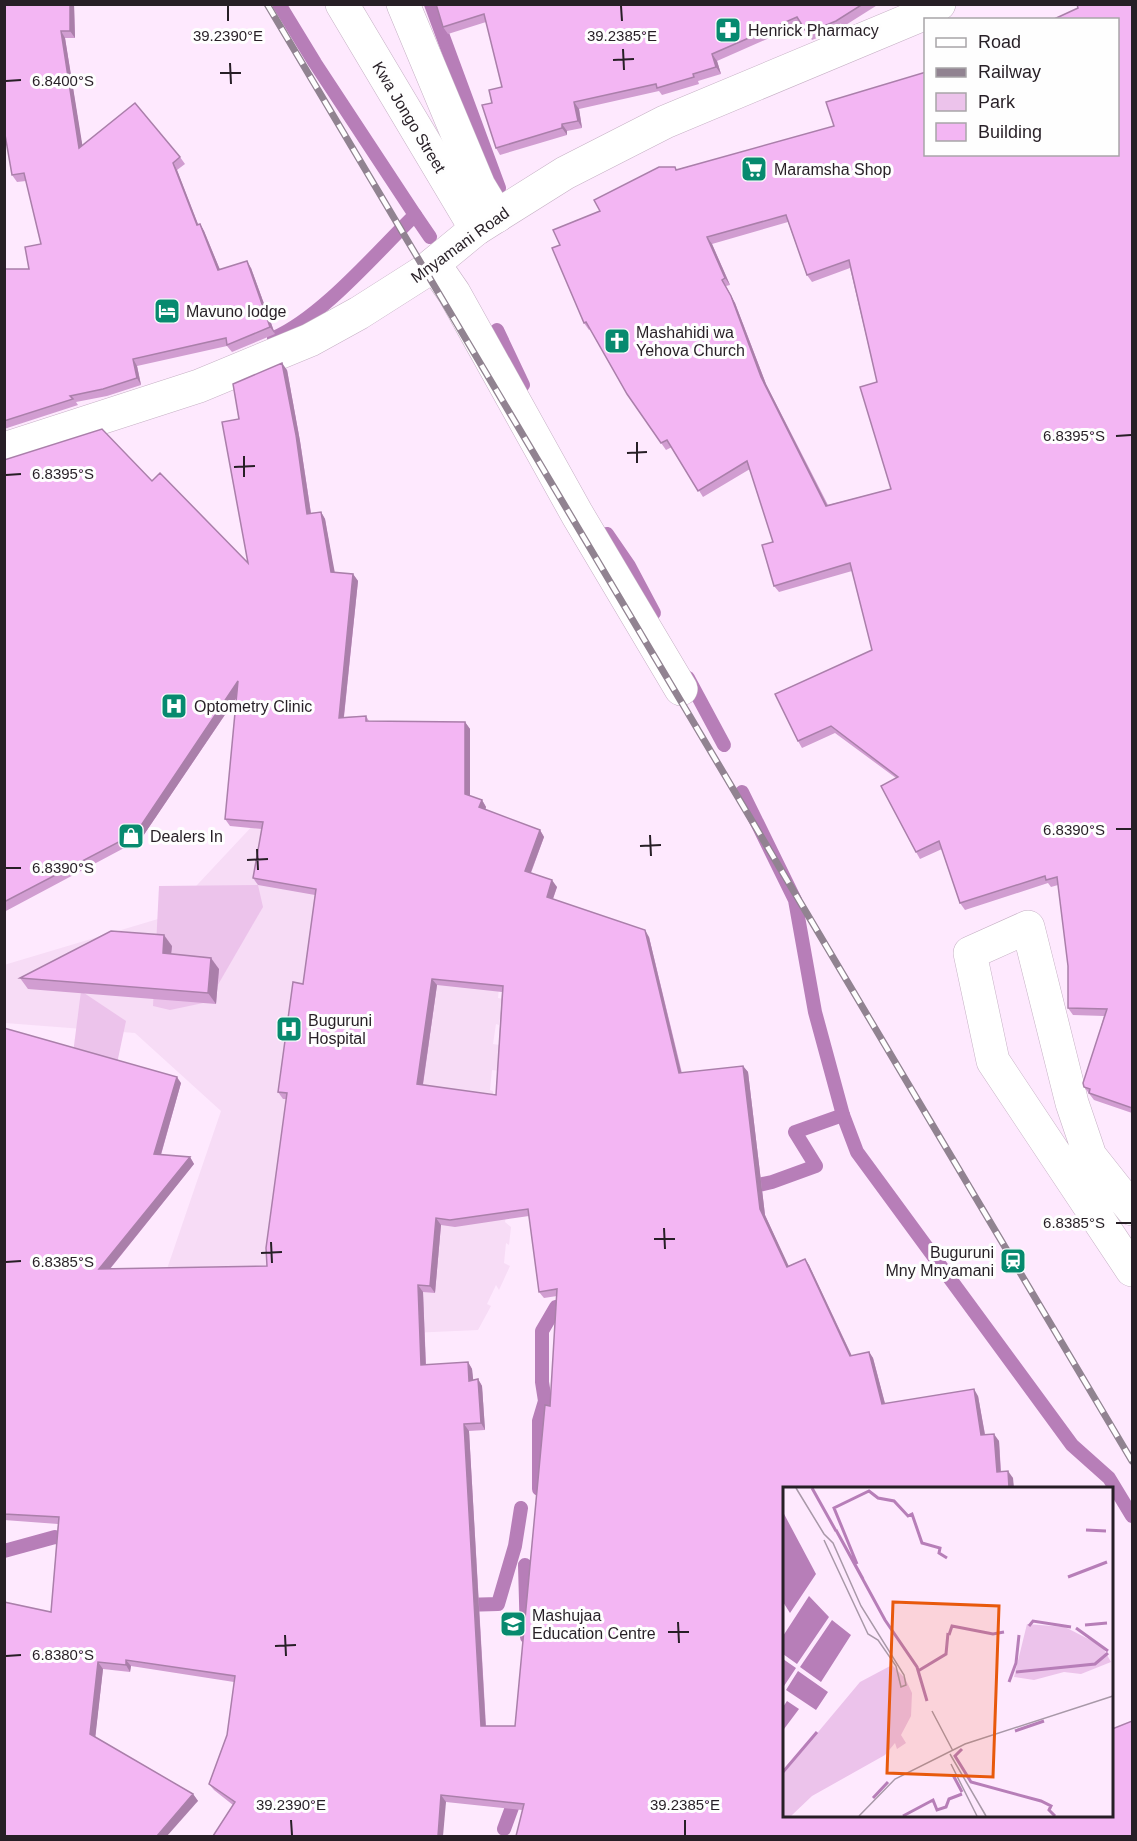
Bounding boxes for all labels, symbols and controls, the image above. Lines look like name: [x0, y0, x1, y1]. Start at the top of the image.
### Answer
pharmacy icon: Henrick Pharmacy: [713, 15, 743, 45]
legend: [924, 18, 1119, 156]
place label: Henrick Pharmacy: [748, 22, 879, 39]
text: 39.2390°E: [193, 27, 263, 44]
text: 39.2385°E: [587, 27, 657, 44]
text: Road: [978, 32, 1021, 52]
street label: Kwa Jongo Street: [369, 58, 449, 176]
text: Railway: [978, 62, 1041, 82]
text: 6.8400°S: [32, 72, 94, 89]
text: Park: [978, 92, 1016, 112]
text: Building: [978, 122, 1042, 142]
supermarket icon: Maramsha Shop: [739, 154, 769, 184]
place label: Maramsha Shop: [774, 161, 891, 178]
street label: Mnyamani Road: [408, 204, 512, 286]
hotel icon: Mavuno lodge: [152, 296, 182, 326]
place label: Mavuno lodge: [186, 303, 287, 320]
place label: Mashahidi wa Yehova Church: [636, 324, 745, 359]
church icon: Mashahidi wa Yehova Church: [602, 326, 632, 356]
text: 6.8395°S: [1043, 427, 1105, 444]
text: 6.8395°S: [32, 465, 94, 482]
hospital icon: Optometry Clinic: [159, 691, 189, 721]
place label: Optometry Clinic: [194, 698, 312, 715]
shop icon: Dealers In: [116, 821, 146, 851]
text: 6.8390°S: [1043, 821, 1105, 838]
place label: Dealers In: [150, 828, 223, 845]
text: 6.8390°S: [32, 859, 94, 876]
place label: Buguruni Hospital: [308, 1012, 372, 1047]
hospital icon: Buguruni Hospital: [274, 1014, 304, 1044]
text: 6.8385°S: [1043, 1214, 1105, 1231]
place label: Buguruni Mny Mnyamani: [886, 1244, 994, 1279]
station icon: Buguruni Mny Mnyamani: [998, 1246, 1028, 1276]
text: 6.8385°S: [32, 1253, 94, 1270]
inset map: [783, 1487, 1113, 1817]
place label: Mashujaa Education Centre: [532, 1607, 656, 1642]
school or university icon: Mashujaa Education Centre: [498, 1609, 528, 1639]
text: 6.8380°S: [32, 1646, 94, 1663]
text: 39.2390°E: [256, 1796, 326, 1813]
text: 39.2385°E: [650, 1796, 720, 1813]

